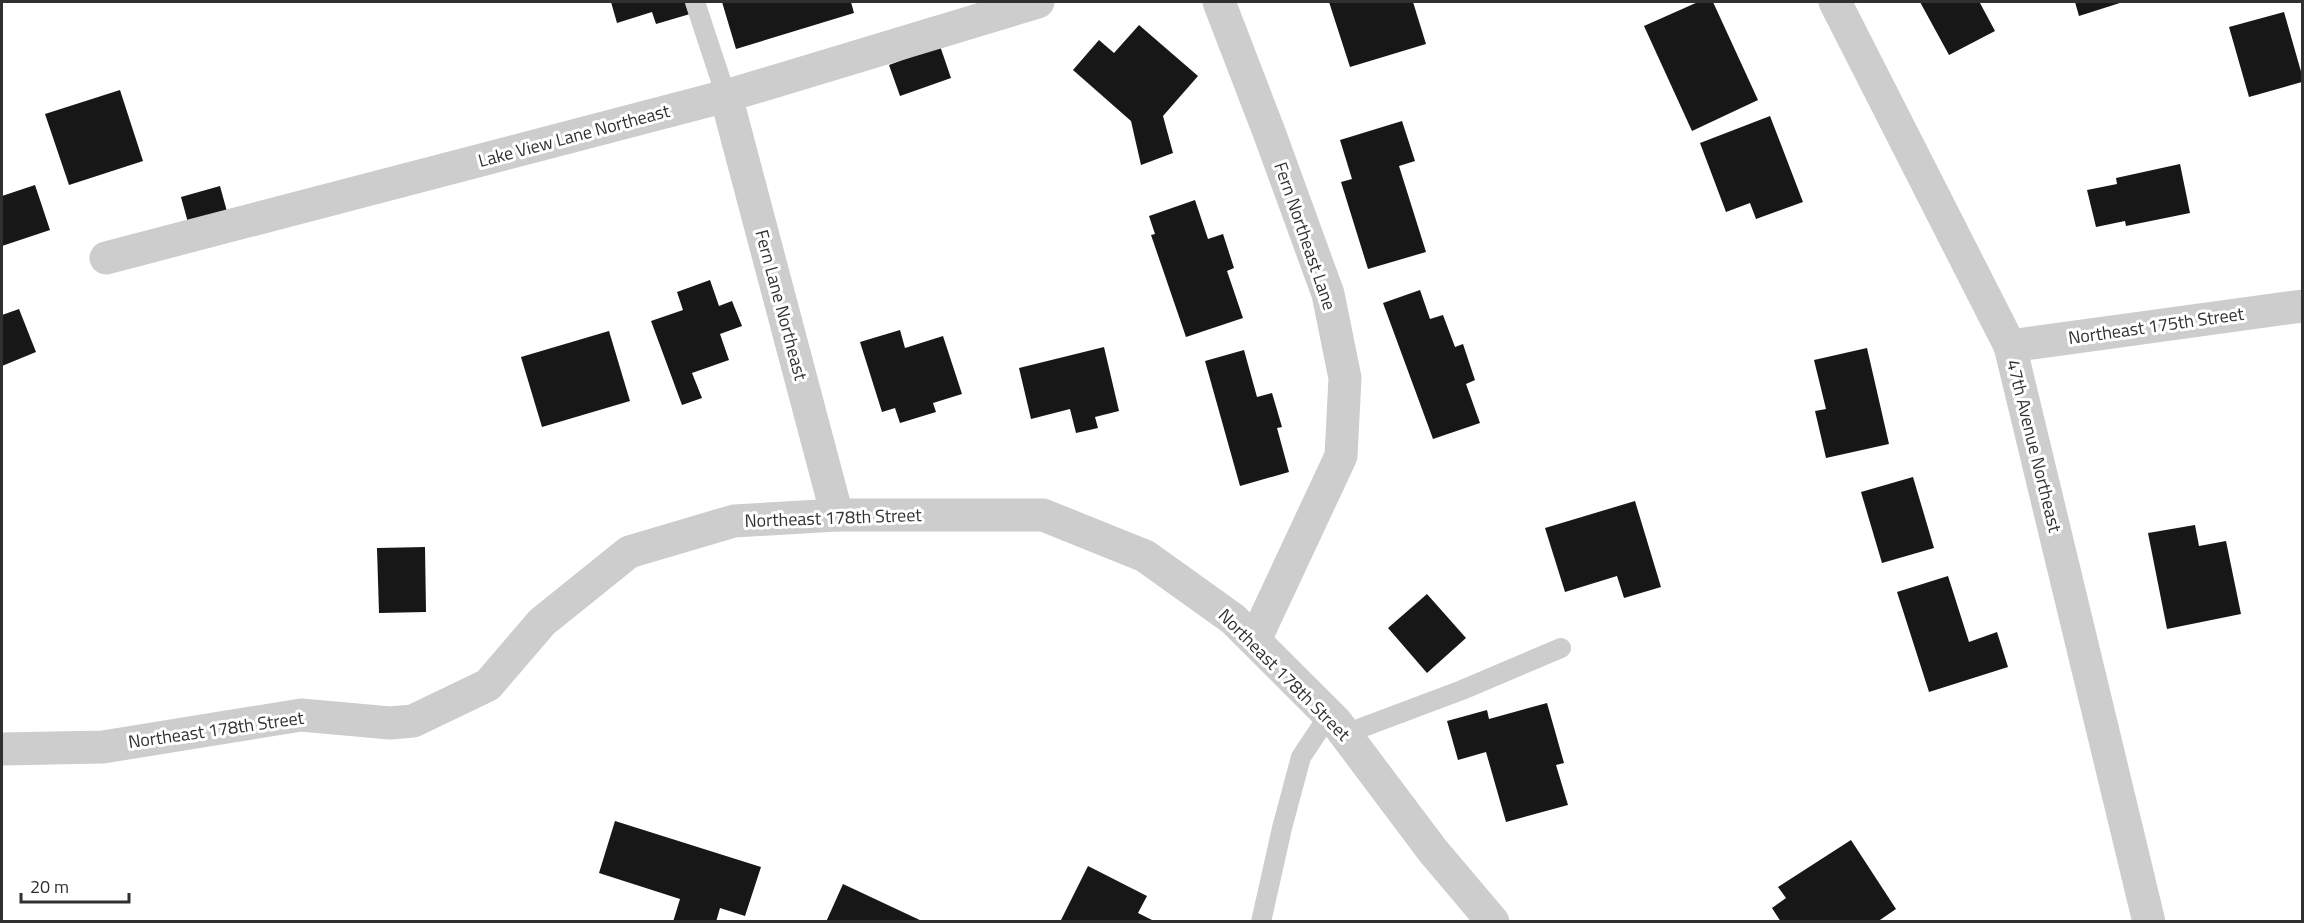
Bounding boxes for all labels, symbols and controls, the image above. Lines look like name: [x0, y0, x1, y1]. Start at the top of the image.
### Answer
street label: Lake View Lane Northeast: [475, 97, 673, 174]
street label: Fern Northeast Lane: [1267, 158, 1343, 314]
street label: Fern Lane Northeast: [748, 226, 815, 384]
street label: Northeast 175th Street: [2066, 300, 2246, 351]
street label: 47th Avenue Northeast: [2000, 357, 2069, 536]
street label: Northeast 178th Street: [744, 501, 923, 534]
street label: Northeast 178th Street: [1212, 602, 1357, 747]
street label: Northeast 178th Street: [126, 704, 306, 755]
scale bar: [21, 866, 129, 904]
text: 20 m: [30, 873, 69, 900]

